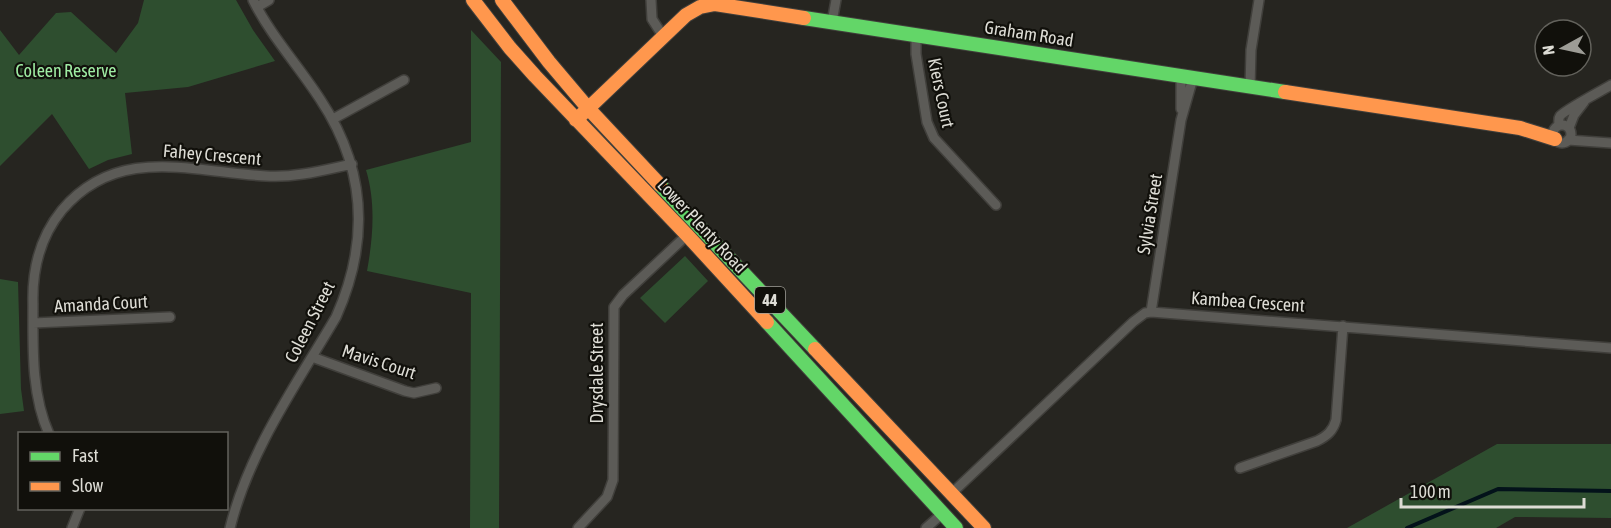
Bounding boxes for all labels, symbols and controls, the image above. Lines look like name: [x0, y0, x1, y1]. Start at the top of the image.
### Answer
street label: Graham Road: [983, 16, 1075, 51]
north arrow: [1533, 18, 1593, 78]
text: N: [1539, 44, 1558, 56]
street label: Kiers Court: [924, 56, 959, 130]
park label: Coleen Reserve: [15, 60, 117, 81]
street label: Fahey Crescent: [162, 140, 262, 169]
street label: Sylvia Street: [1133, 172, 1166, 256]
street label: Lower Plenty Road: [653, 174, 751, 277]
street label: Coleen Street: [280, 278, 339, 366]
road number: 44: [755, 287, 785, 313]
street label: Kambea Crescent: [1190, 287, 1306, 316]
street label: Amanda Court: [54, 291, 148, 316]
street label: Drysdale Street: [586, 323, 607, 423]
street label: Mavis Court: [340, 340, 419, 383]
legend: [18, 432, 228, 510]
text: Fast: [72, 445, 99, 466]
scale bar: [1401, 471, 1584, 509]
text: Slow: [72, 475, 103, 496]
text: 100 m: [1410, 481, 1451, 502]

